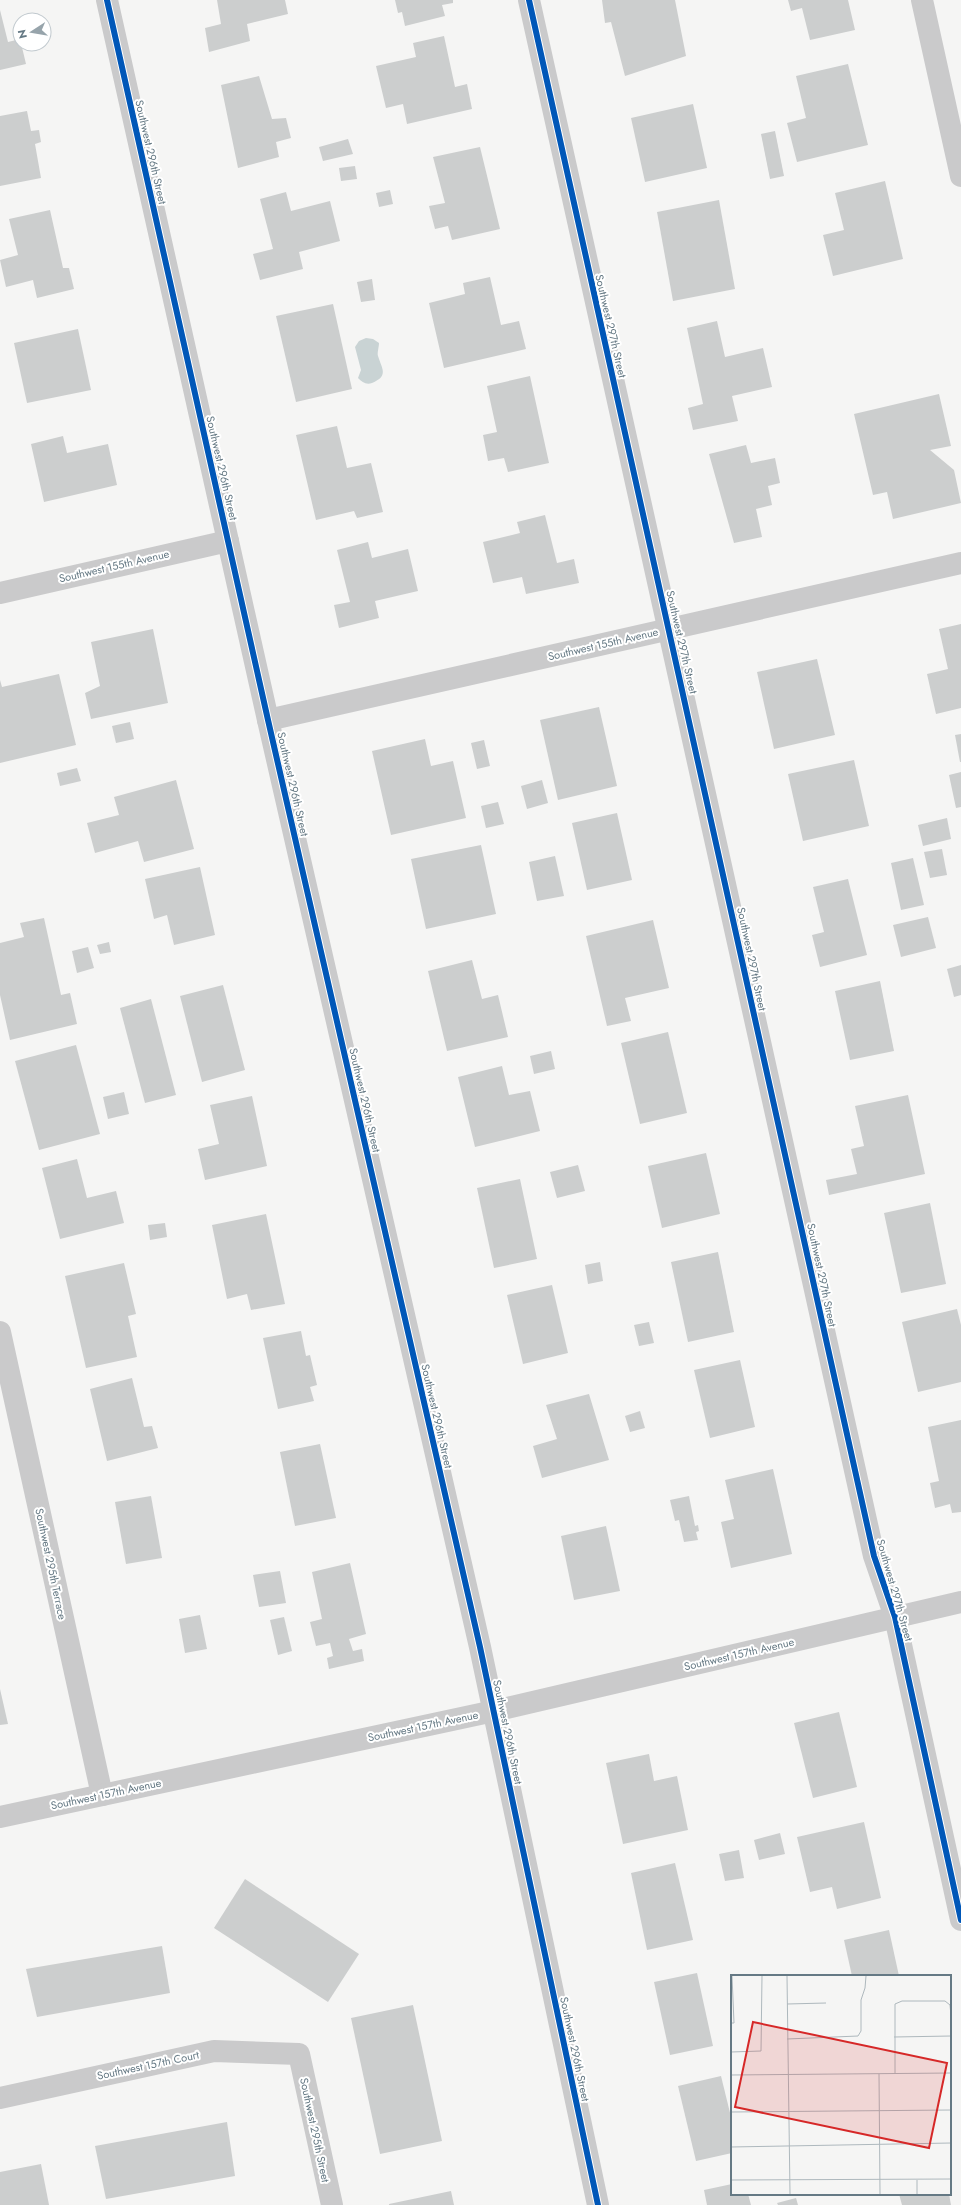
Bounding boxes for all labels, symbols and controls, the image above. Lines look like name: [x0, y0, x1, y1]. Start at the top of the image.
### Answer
north arrow: [12, 12, 52, 52]
text: N: [13, 28, 31, 40]
street label: Southwest 296th Street: [131, 98, 171, 206]
street label: Southwest 297th Street: [591, 273, 631, 380]
street label: Southwest 296th Street: [202, 414, 242, 522]
street label: Southwest 155th Avenue: [57, 545, 171, 586]
street label: Southwest 297th Street: [662, 589, 702, 696]
street label: Southwest 155th Avenue: [546, 623, 660, 664]
street label: Southwest 296th Street: [273, 730, 313, 838]
street label: Southwest 297th Street: [733, 906, 771, 1013]
street label: Southwest 296th Street: [345, 1046, 385, 1154]
street label: Southwest 297th Street: [803, 1222, 841, 1329]
street label: Southwest 296th Street: [417, 1362, 457, 1470]
street label: Southwest 295th Terrace: [31, 1507, 71, 1621]
street label: Southwest 297th Street: [873, 1537, 917, 1643]
street label: Southwest 157th Avenue: [682, 1633, 796, 1674]
street label: Southwest 296th Street: [489, 1678, 527, 1786]
street label: Southwest 157th Avenue: [366, 1706, 480, 1746]
street label: Southwest 157th Avenue: [49, 1774, 163, 1814]
inset map: [731, 1975, 951, 2195]
street label: Southwest 296th Street: [556, 1995, 594, 2103]
street label: Southwest 157th Court: [96, 2046, 201, 2084]
street label: Southwest 295th Street: [296, 2076, 334, 2184]

